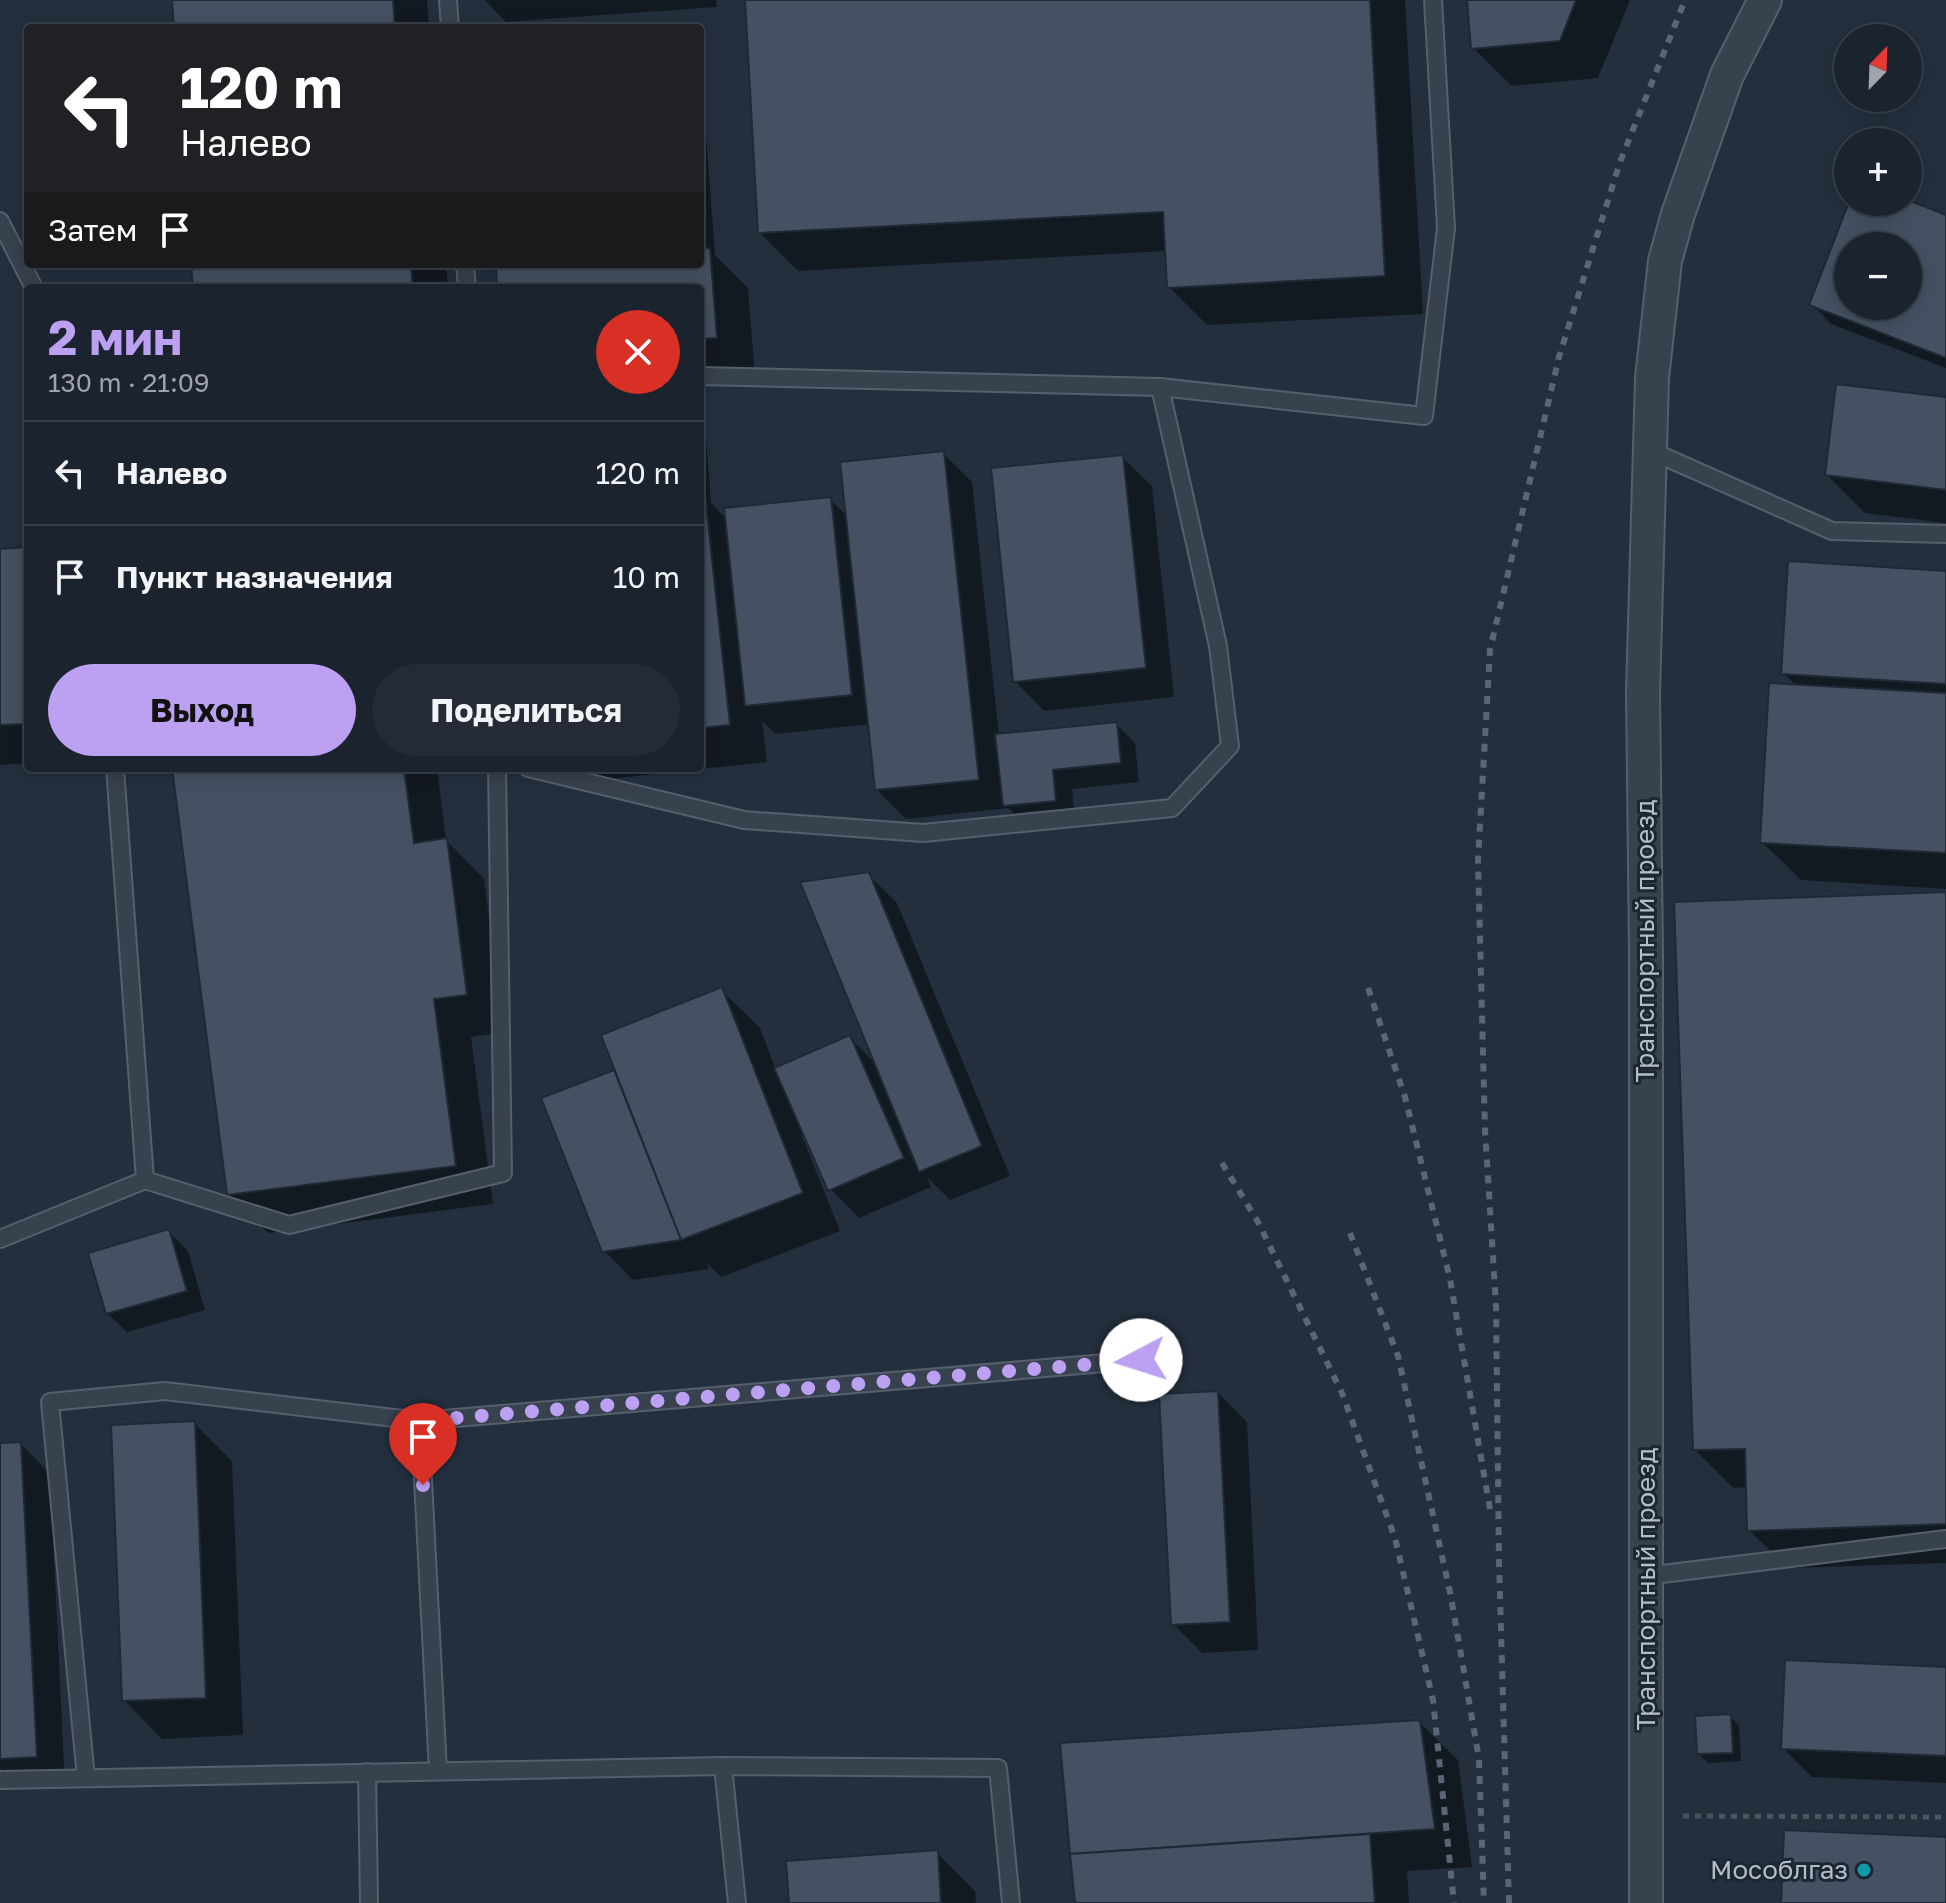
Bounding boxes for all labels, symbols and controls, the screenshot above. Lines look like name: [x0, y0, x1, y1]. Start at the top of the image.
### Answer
north arrow: [1834, 24, 1922, 112]
map controls: [1834, 24, 1922, 320]
text: 120 m: [180, 53, 342, 120]
icon: left: [48, 56, 152, 160]
text: Налево: [180, 121, 312, 164]
button: +: [1834, 128, 1922, 216]
icon: arrive: [153, 208, 197, 252]
text: Затем: [48, 212, 137, 248]
button: −: [1834, 232, 1922, 320]
text: 2 мин: [48, 308, 182, 366]
button: close: [596, 310, 680, 394]
text: 130 m · 21:09: [48, 367, 210, 398]
icon: left: [48, 451, 92, 495]
text: Налево: [116, 455, 227, 491]
text: 120 m: [595, 455, 680, 491]
icon: arrive: [48, 555, 92, 599]
text: Пункт назначения: [116, 559, 393, 595]
text: 10 m: [613, 559, 680, 595]
button: Выход: [48, 664, 356, 756]
button: Поделиться: [372, 664, 680, 756]
street label: Транспортный проезд: [1629, 799, 1660, 1083]
position arrow: [1099, 1318, 1183, 1402]
pin: [389, 1403, 457, 1485]
icon: arrive: [401, 1415, 445, 1459]
street label: Транспортный проезд: [1630, 1447, 1661, 1731]
place label: Мособлгаз: [1710, 1854, 1848, 1885]
marker: Мособлгаз: [1855, 1861, 1873, 1879]

